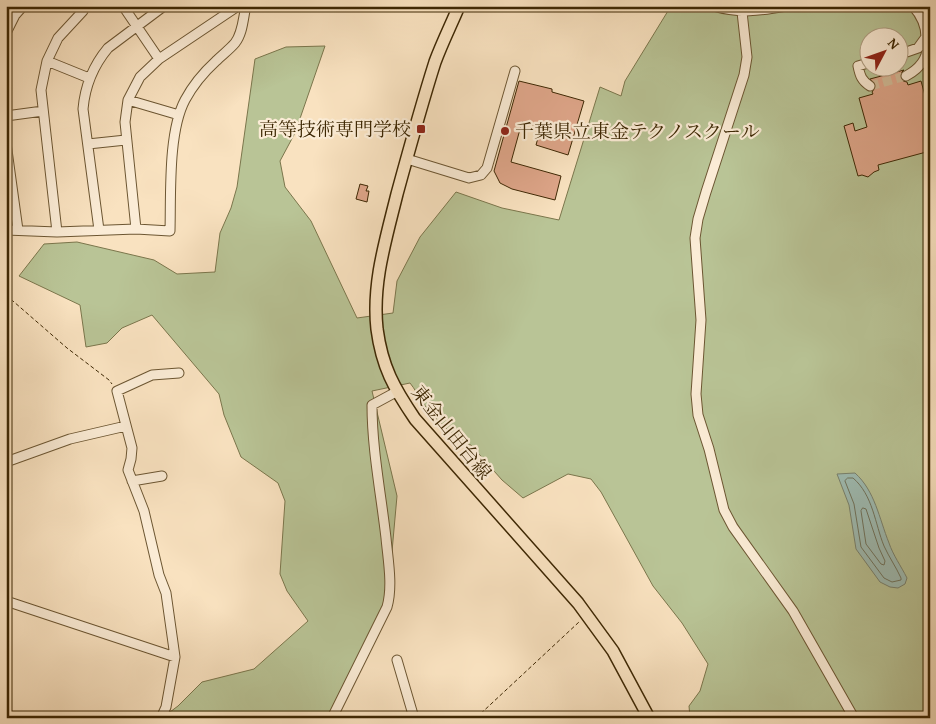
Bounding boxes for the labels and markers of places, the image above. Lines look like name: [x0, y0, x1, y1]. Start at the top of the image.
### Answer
place label: 高等技術専門学校: [259, 115, 411, 143]
place label: 千葉県立東金テクノスクール: [515, 117, 760, 145]
marker: 高等技術専門学校: [415, 123, 427, 135]
marker: 千葉県立東金テクノスクール: [499, 125, 511, 137]

